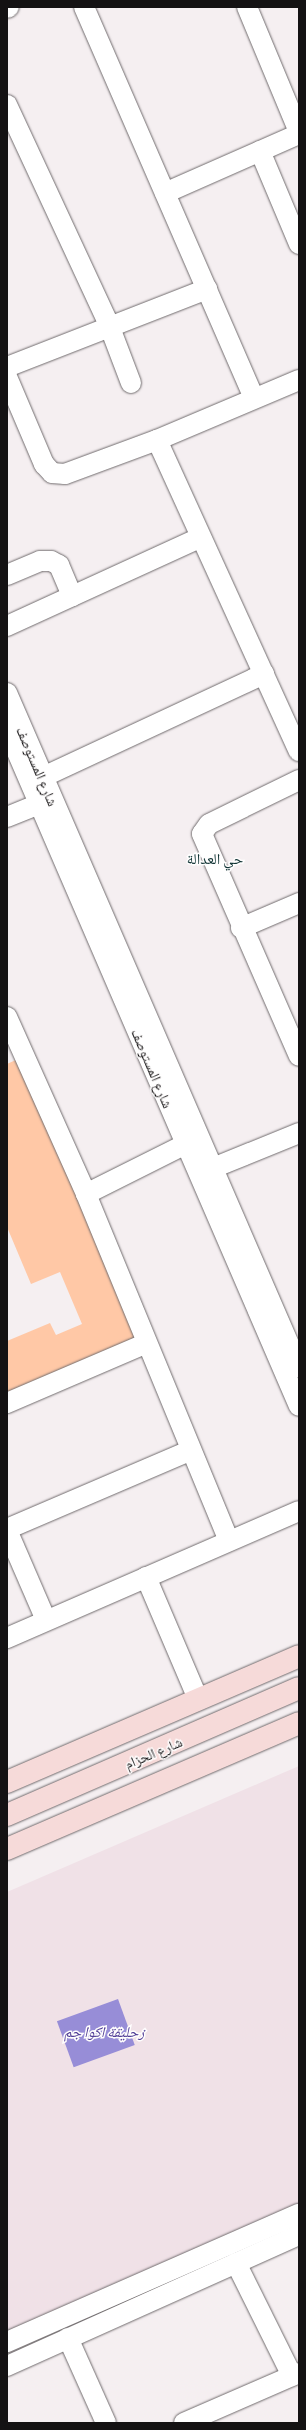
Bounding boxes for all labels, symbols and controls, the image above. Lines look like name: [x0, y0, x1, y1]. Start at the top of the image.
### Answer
street label: شارع المستوصف: [14, 724, 62, 808]
district label: حي العدالة: [187, 849, 243, 867]
street label: شارع المستوصف: [129, 1026, 177, 1110]
street label: شارع الحزام: [122, 1732, 184, 1772]
water label: زحليقة اكوا جم: [64, 2022, 144, 2040]

